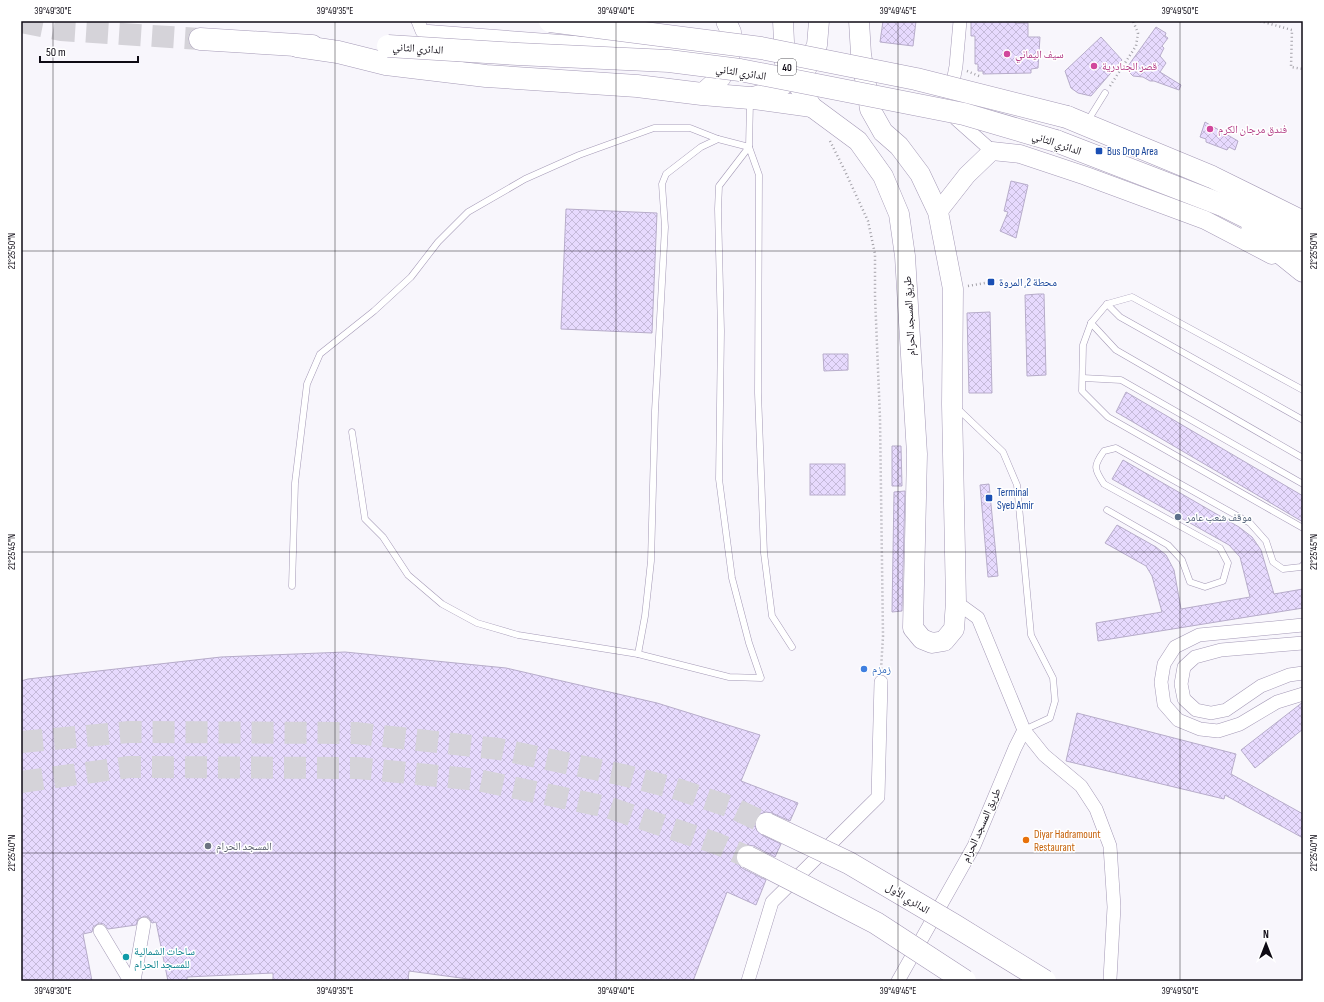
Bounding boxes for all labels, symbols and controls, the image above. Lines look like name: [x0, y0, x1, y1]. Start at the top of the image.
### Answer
text: 39°49'30"E: [34, 5, 72, 17]
text: 39°49'35"E: [317, 5, 353, 17]
text: 39°49'40"E: [597, 5, 635, 17]
text: 39°49'45"E: [880, 5, 916, 17]
text: 39°49'50"E: [1161, 5, 1199, 17]
scale bar: [40, 38, 138, 64]
street label: الدائري الثاني: [392, 40, 444, 59]
text: 50 m: [46, 45, 66, 60]
place label: سيف اليماني: [1015, 48, 1064, 63]
marker: سيف اليماني: [1002, 49, 1012, 59]
road number: 40: [778, 59, 796, 75]
place label: قصر الجنادرية: [1102, 60, 1158, 73]
marker: قصر الجنادرية: [1089, 61, 1099, 71]
street label: الدائري الثاني: [714, 62, 767, 85]
place label: فندق مرجان الكرم: [1218, 123, 1288, 136]
marker: فندق مرجان الكرم: [1205, 124, 1215, 134]
street label: الدائري الثاني: [1030, 129, 1083, 160]
place label: Bus Drop Area: [1107, 145, 1158, 158]
marker: Bus Drop Area: [1094, 146, 1104, 156]
text: 21°25'50"N: [6, 233, 18, 269]
text: 21°25'50"N: [1308, 233, 1320, 269]
street label: طريق المسجد الحرام: [901, 276, 918, 356]
place label: محطة 2, المروة: [999, 276, 1057, 289]
marker: محطة 2, المروة: [986, 277, 996, 287]
place label: Terminal Syeb Amir: [997, 486, 1034, 512]
marker: Terminal Syeb Amir: [984, 493, 994, 503]
place label: موقف شعب عامر: [1185, 511, 1252, 524]
marker: موقف شعب عامر: [1173, 512, 1183, 522]
text: 21°25'45"N: [6, 534, 18, 570]
text: 21°25'45"N: [1308, 534, 1320, 570]
place label: زمزم: [872, 663, 891, 676]
marker: زمزم: [859, 664, 869, 674]
street label: طريق المسجد الحرام: [959, 786, 1004, 864]
place label: Diyar Hadramount Restaurant: [1034, 828, 1101, 854]
text: 21°25'40"N: [6, 835, 18, 871]
marker: Diyar Hadramount Restaurant: [1021, 835, 1031, 845]
text: 21°25'40"N: [1308, 835, 1320, 871]
place label: المسجد الحرام: [216, 840, 272, 853]
marker: المسجد الحرام: [203, 841, 213, 851]
street label: الدائري الأول: [883, 880, 932, 918]
north arrow: [1246, 924, 1286, 964]
text: N: [1263, 928, 1269, 941]
place label: ساحات الشمالية للمسجد الحرام: [134, 945, 195, 971]
marker: ساحات الشمالية للمسجد الحرام: [121, 952, 131, 962]
text: 39°49'30"E: [34, 985, 72, 997]
text: 39°49'35"E: [317, 985, 353, 997]
text: 39°49'40"E: [597, 985, 635, 997]
text: 39°49'45"E: [880, 985, 916, 997]
text: 39°49'50"E: [1161, 985, 1199, 997]

